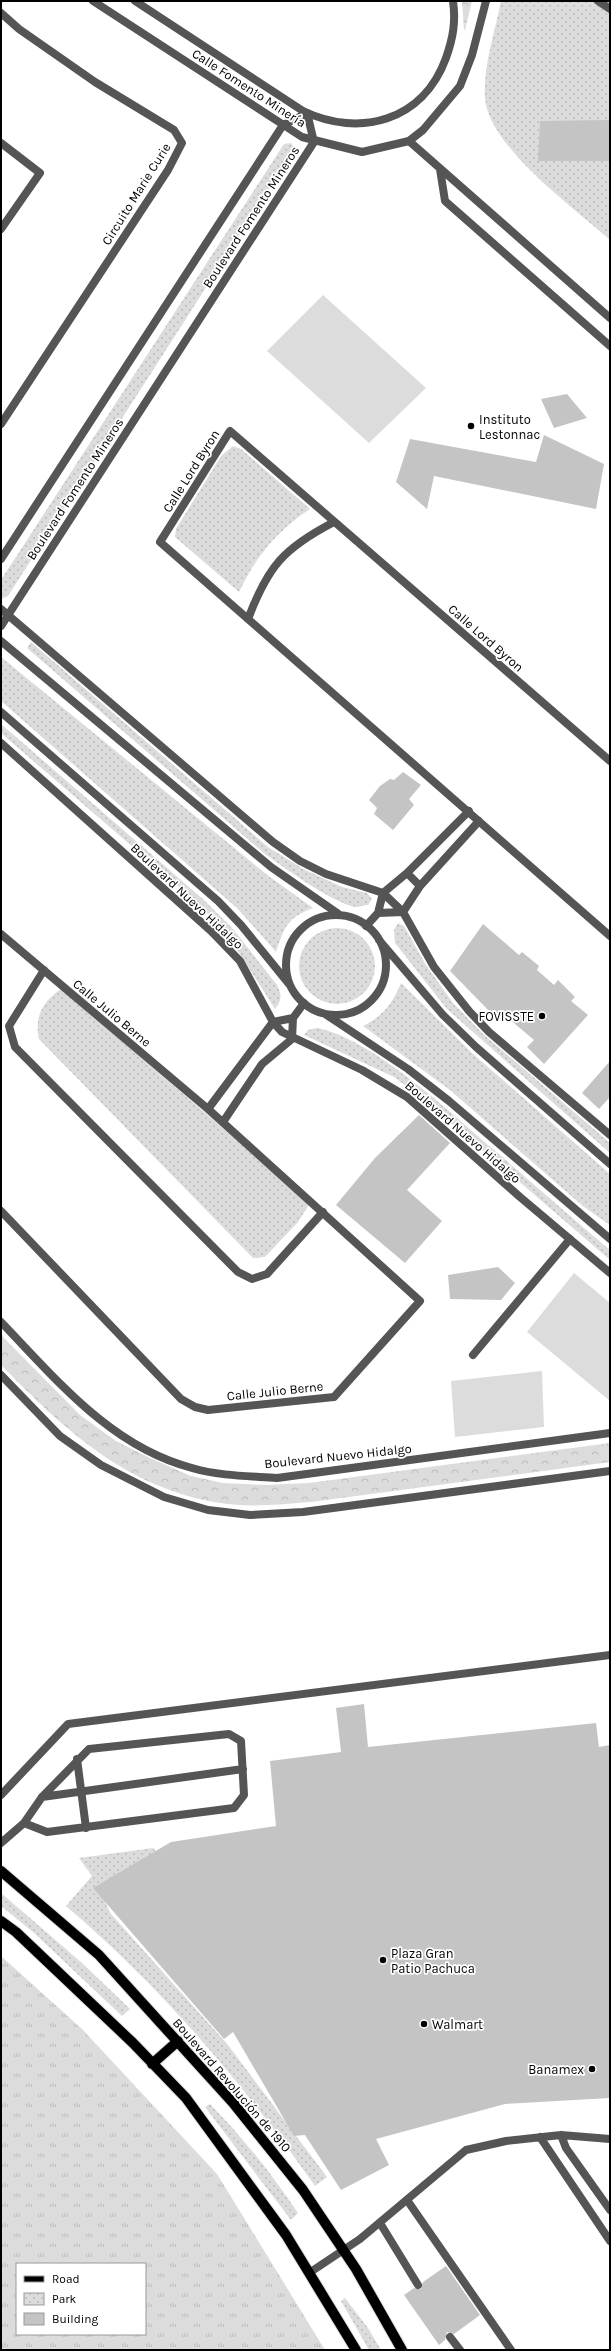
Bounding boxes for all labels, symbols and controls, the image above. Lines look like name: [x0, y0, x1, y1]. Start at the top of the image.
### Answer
street label: Calle Fomento Minería: [189, 46, 309, 130]
street label: Circuito Marie Curie: [98, 140, 174, 248]
street label: Boulevard Fomento Mineros: [200, 143, 303, 291]
place label: Instituto Lestonnac: [479, 412, 540, 442]
street label: Boulevard Fomento Mineros: [24, 415, 127, 563]
marker: Instituto Lestonnac: [466, 421, 476, 431]
street label: Calle Lord Byron: [160, 427, 222, 515]
street label: Calle Lord Byron: [445, 601, 527, 675]
street label: Boulevard Nuevo Hidalgo: [128, 840, 246, 952]
street label: Calle Julio Berne: [70, 976, 154, 1050]
place label: FOVISSTE: [478, 1009, 534, 1024]
marker: FOVISSTE: [537, 1011, 547, 1021]
street label: Boulevard Nuevo Hidalgo: [402, 1078, 524, 1186]
street label: Calle Julio Berne: [226, 1378, 324, 1404]
street label: Boulevard Nuevo Hidalgo: [264, 1441, 412, 1471]
place label: Plaza Gran Patio Pachuca: [391, 1946, 475, 1976]
marker: Plaza Gran Patio Pachuca: [378, 1955, 388, 1965]
street label: Boulevard Revolución de 1910: [170, 2015, 294, 2155]
place label: Walmart: [432, 2017, 483, 2032]
marker: Walmart: [419, 2019, 429, 2029]
place label: Banamex: [528, 2062, 584, 2077]
marker: Banamex: [587, 2064, 597, 2074]
legend: [16, 2263, 146, 2335]
text: Road: [52, 2272, 80, 2286]
text: Park: [52, 2292, 77, 2306]
text: Building: [52, 2312, 99, 2326]

